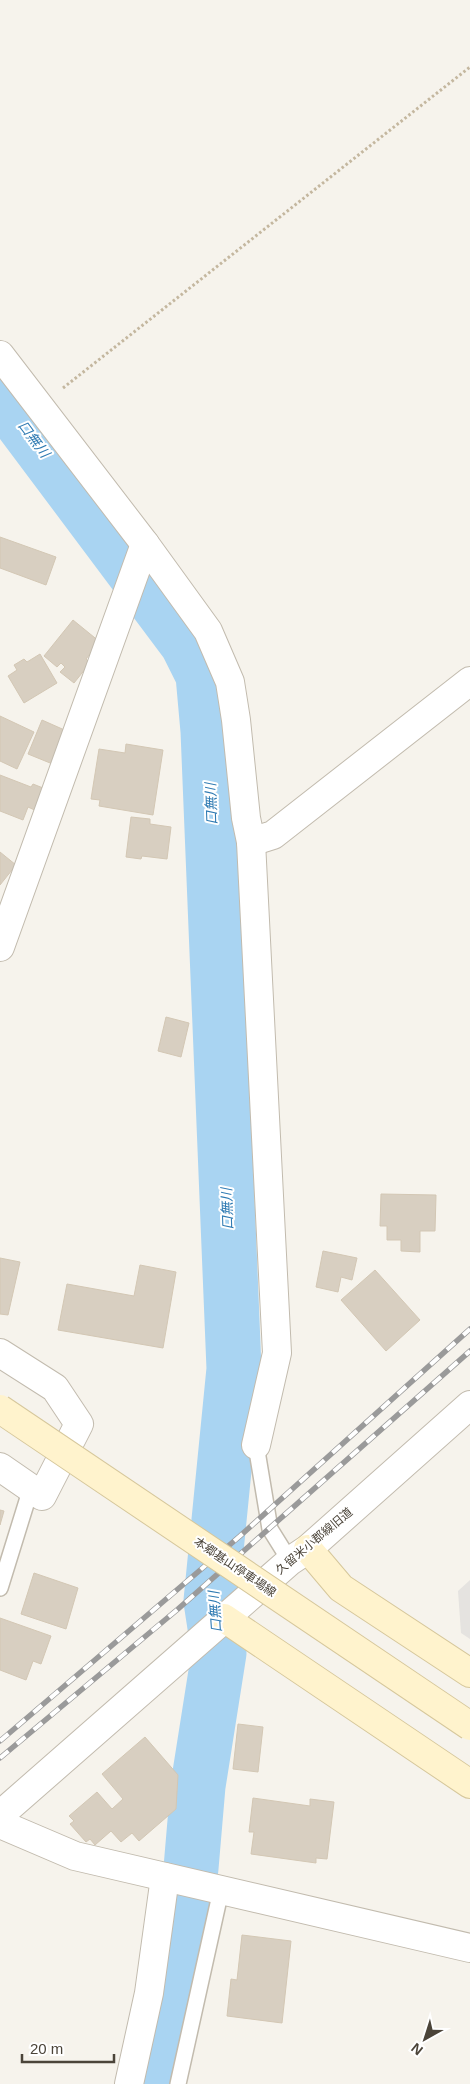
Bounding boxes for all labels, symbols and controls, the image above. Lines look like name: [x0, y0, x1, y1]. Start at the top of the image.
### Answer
water label: 口無川: [15, 417, 54, 462]
water label: 口無川: [202, 781, 220, 825]
water label: 口無川: [218, 1186, 236, 1230]
street label: 久留米小郡線旧道: [273, 1505, 355, 1577]
street label: 本郷基山停車場線: [191, 1534, 279, 1600]
water label: 口無川: [205, 1588, 224, 1634]
north arrow: [400, 2014, 450, 2064]
scale bar: [22, 2032, 115, 2064]
text: 20 m: [30, 2040, 63, 2057]
text: N: [408, 2040, 426, 2059]

